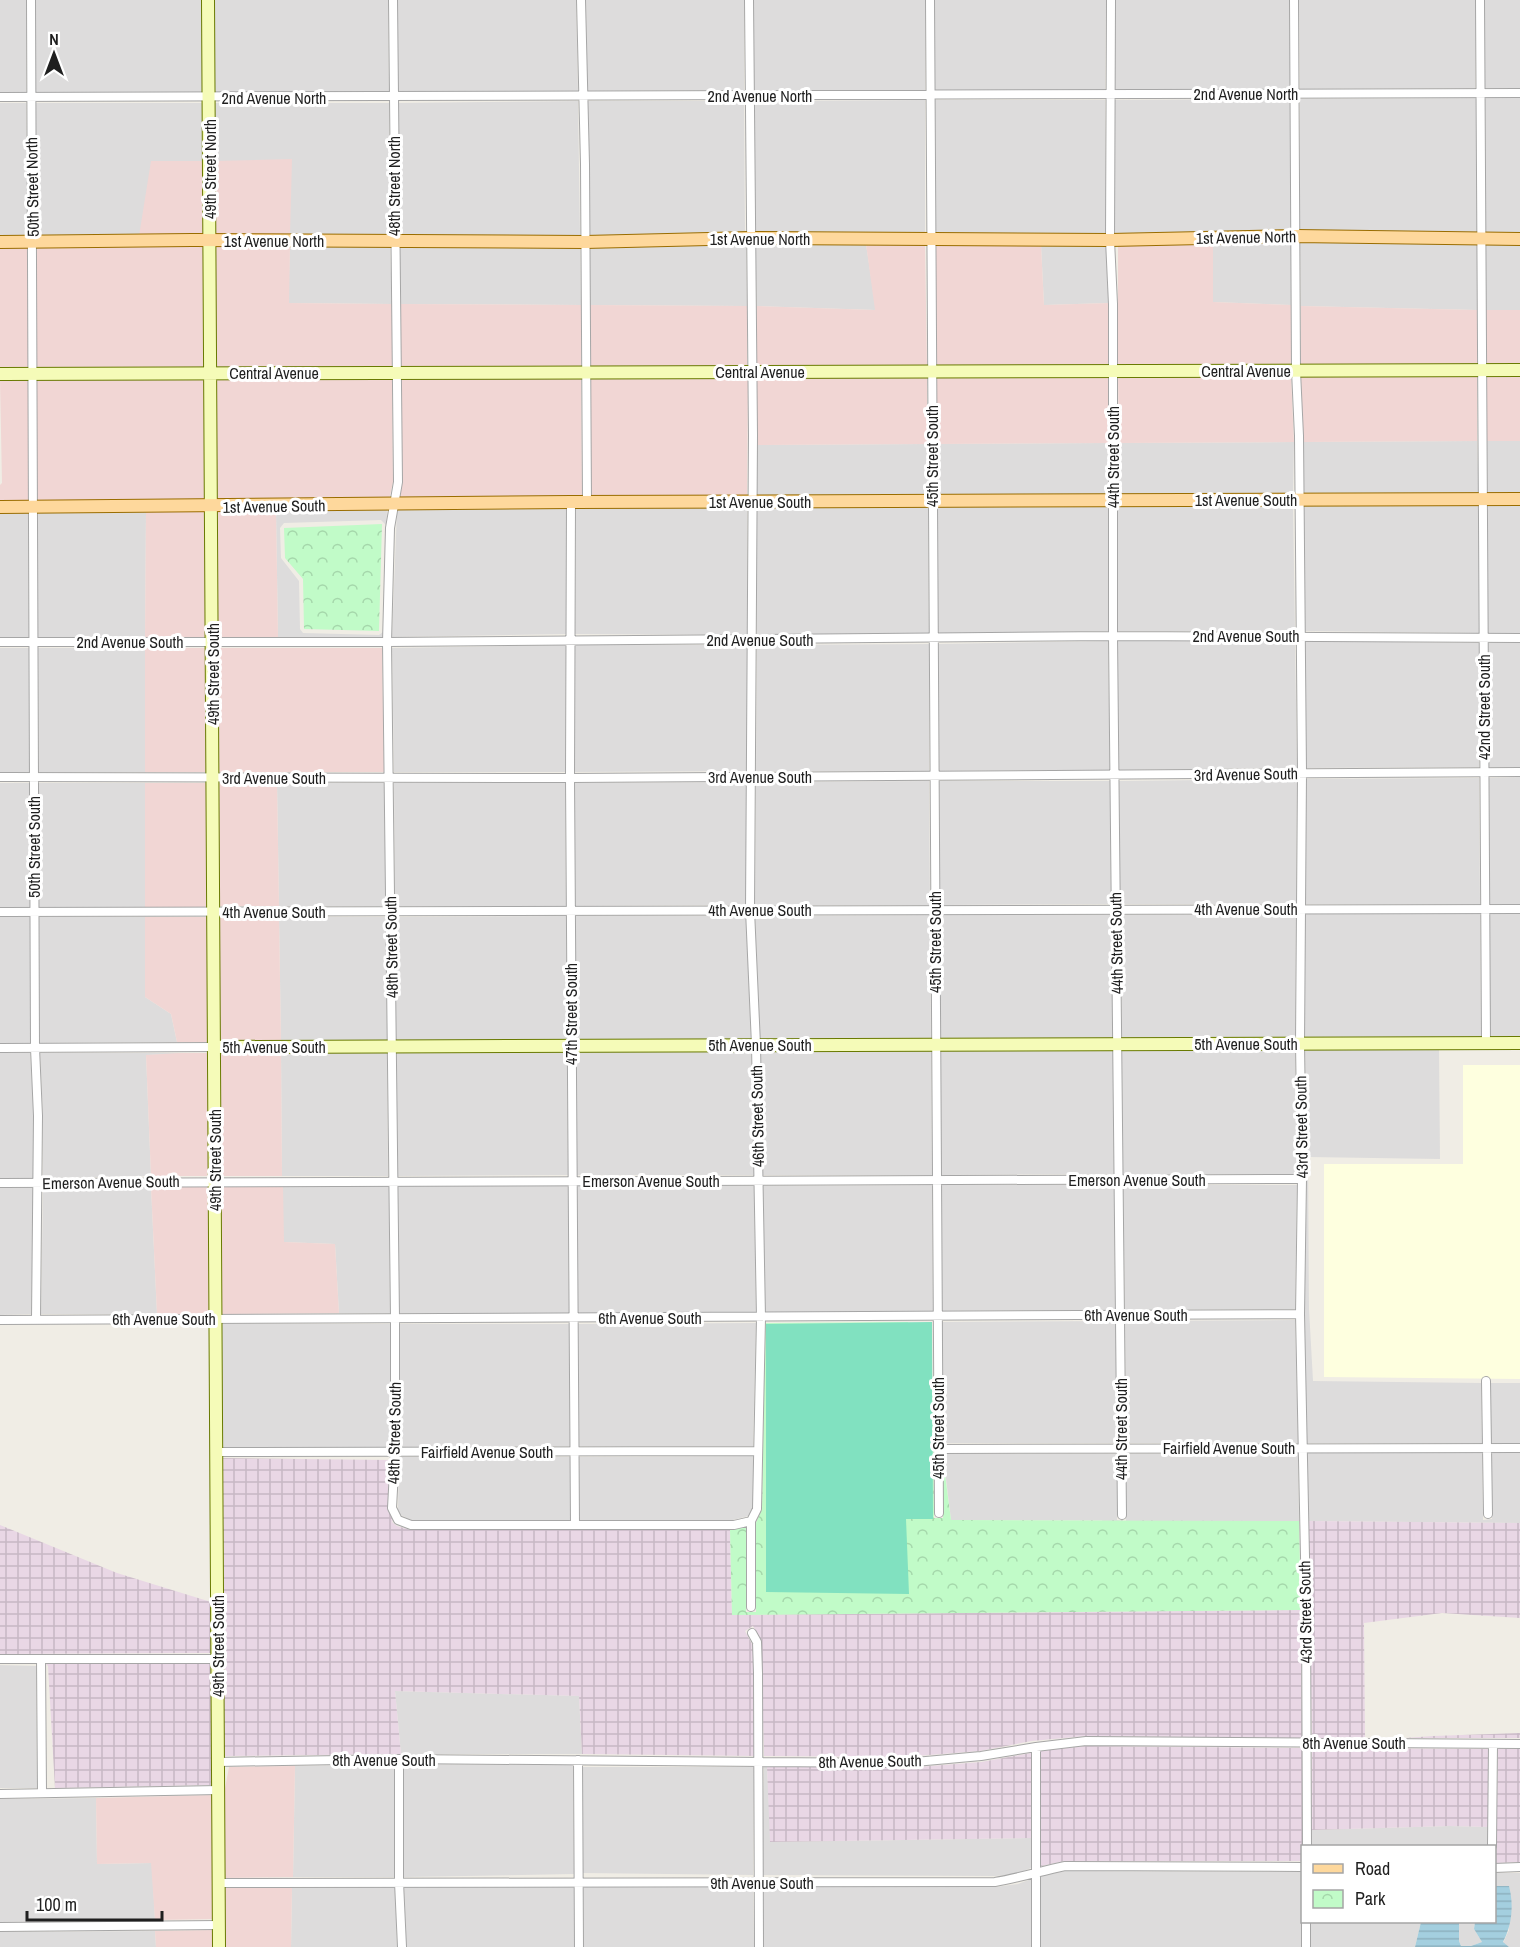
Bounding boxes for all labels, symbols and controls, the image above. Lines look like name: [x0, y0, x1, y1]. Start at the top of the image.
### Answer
north arrow: [24, 24, 84, 84]
text: N: [49, 28, 59, 50]
street label: 2nd Avenue North: [1194, 83, 1298, 105]
street label: 2nd Avenue North: [708, 85, 812, 107]
street label: 2nd Avenue North: [222, 87, 326, 109]
street label: 49th Street North: [199, 119, 221, 219]
street label: 48th Street North: [383, 136, 405, 236]
street label: 50th Street North: [20, 137, 44, 237]
street label: 1st Avenue North: [1196, 225, 1296, 249]
street label: 1st Avenue North: [710, 228, 810, 250]
street label: 1st Avenue North: [224, 230, 324, 252]
street label: Central Avenue: [1201, 360, 1291, 382]
street label: Central Avenue: [715, 361, 805, 383]
street label: Central Avenue: [229, 362, 319, 384]
street label: 45th Street South: [921, 405, 943, 507]
street label: 44th Street South: [1102, 406, 1124, 508]
street label: 1st Avenue South: [1195, 489, 1297, 511]
street label: 1st Avenue South: [709, 491, 811, 513]
street label: 1st Avenue South: [222, 494, 326, 518]
street label: 49th Street South: [202, 623, 224, 725]
street label: 2nd Avenue South: [1192, 625, 1300, 647]
street label: 2nd Avenue South: [706, 629, 814, 651]
street label: 2nd Avenue South: [76, 631, 184, 653]
street label: 42nd Street South: [1473, 654, 1495, 760]
street label: 3rd Avenue South: [1194, 762, 1298, 786]
street label: 3rd Avenue South: [708, 766, 812, 788]
street label: 3rd Avenue South: [222, 767, 326, 789]
street label: 50th Street South: [23, 796, 45, 898]
street label: 45th Street South: [924, 891, 946, 993]
street label: 44th Street South: [1104, 892, 1128, 994]
street label: 48th Street South: [379, 896, 403, 998]
street label: 4th Avenue South: [1194, 898, 1298, 920]
street label: 4th Avenue South: [708, 899, 812, 921]
street label: 4th Avenue South: [222, 901, 326, 923]
street label: 47th Street South: [560, 963, 582, 1065]
street label: 5th Avenue South: [1194, 1033, 1298, 1055]
street label: 5th Avenue South: [708, 1034, 812, 1056]
street label: 5th Avenue South: [222, 1036, 326, 1058]
street label: 46th Street South: [745, 1065, 769, 1167]
street label: 43rd Street South: [1289, 1075, 1313, 1179]
street label: 49th Street South: [204, 1109, 226, 1211]
street label: Emerson Avenue South: [1068, 1169, 1206, 1191]
street label: Emerson Avenue South: [42, 1170, 180, 1194]
street label: Emerson Avenue South: [582, 1170, 720, 1192]
street label: 6th Avenue South: [1084, 1304, 1188, 1326]
street label: 6th Avenue South: [598, 1307, 702, 1329]
street label: 6th Avenue South: [112, 1308, 216, 1330]
street label: 45th Street South: [927, 1377, 949, 1479]
street label: 44th Street South: [1110, 1378, 1132, 1480]
street label: 48th Street South: [382, 1382, 406, 1484]
street label: Fairfield Avenue South: [1163, 1437, 1295, 1459]
street label: Fairfield Avenue South: [421, 1441, 553, 1463]
street label: 43rd Street South: [1293, 1560, 1317, 1664]
street label: 49th Street South: [207, 1595, 229, 1697]
street label: 8th Avenue South: [1302, 1732, 1406, 1754]
street label: 8th Avenue South: [332, 1749, 436, 1771]
street label: 8th Avenue South: [818, 1749, 922, 1773]
legend: [1301, 1845, 1496, 1923]
text: Road: [1355, 1856, 1390, 1881]
street label: 9th Avenue South: [710, 1872, 814, 1894]
scale bar: [27, 1884, 162, 1922]
text: Park: [1355, 1886, 1386, 1911]
text: 100 m: [36, 1892, 77, 1917]

